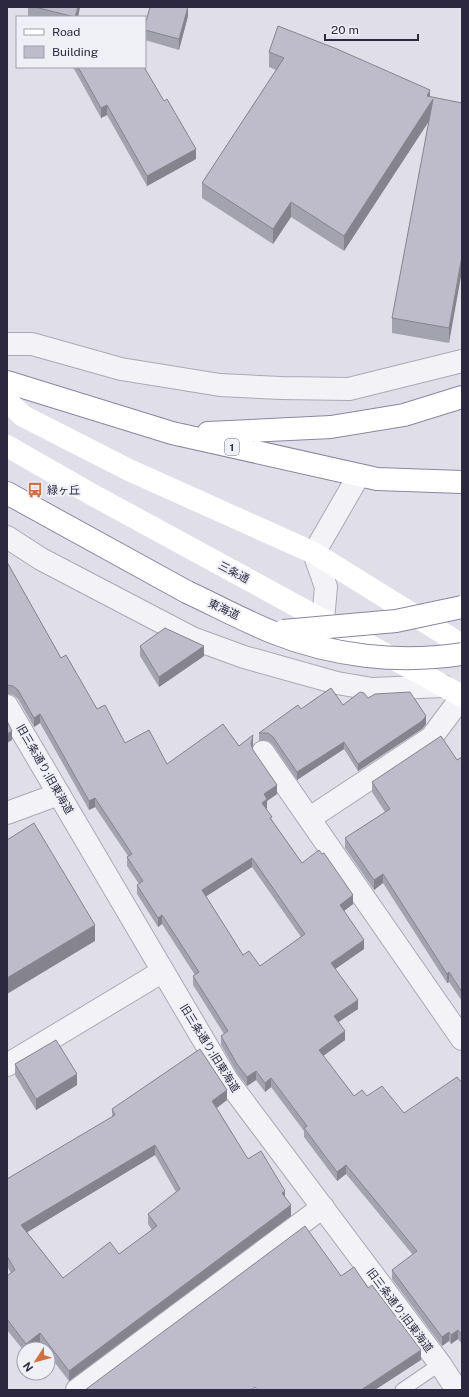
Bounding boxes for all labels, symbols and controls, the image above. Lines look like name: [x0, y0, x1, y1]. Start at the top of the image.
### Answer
legend: [16, 16, 146, 68]
scale bar: [325, 16, 418, 42]
text: 20 m: [331, 23, 359, 37]
text: Road: [52, 25, 80, 39]
text: Building: [52, 45, 98, 59]
road number: 1: [225, 439, 239, 455]
bus stop icon: 緑ヶ丘: [26, 481, 44, 499]
place label: 緑ヶ丘: [47, 484, 80, 496]
street label: 三条通: [217, 559, 251, 585]
street label: 東海道: [207, 597, 241, 621]
street label: 旧三条通り;旧東海道: [14, 722, 76, 816]
street label: 旧三条通り;旧東海道: [178, 1002, 242, 1094]
street label: 旧三条通り;旧東海道: [365, 1266, 435, 1354]
north arrow: [16, 1341, 56, 1381]
text: N: [21, 1360, 35, 1374]

